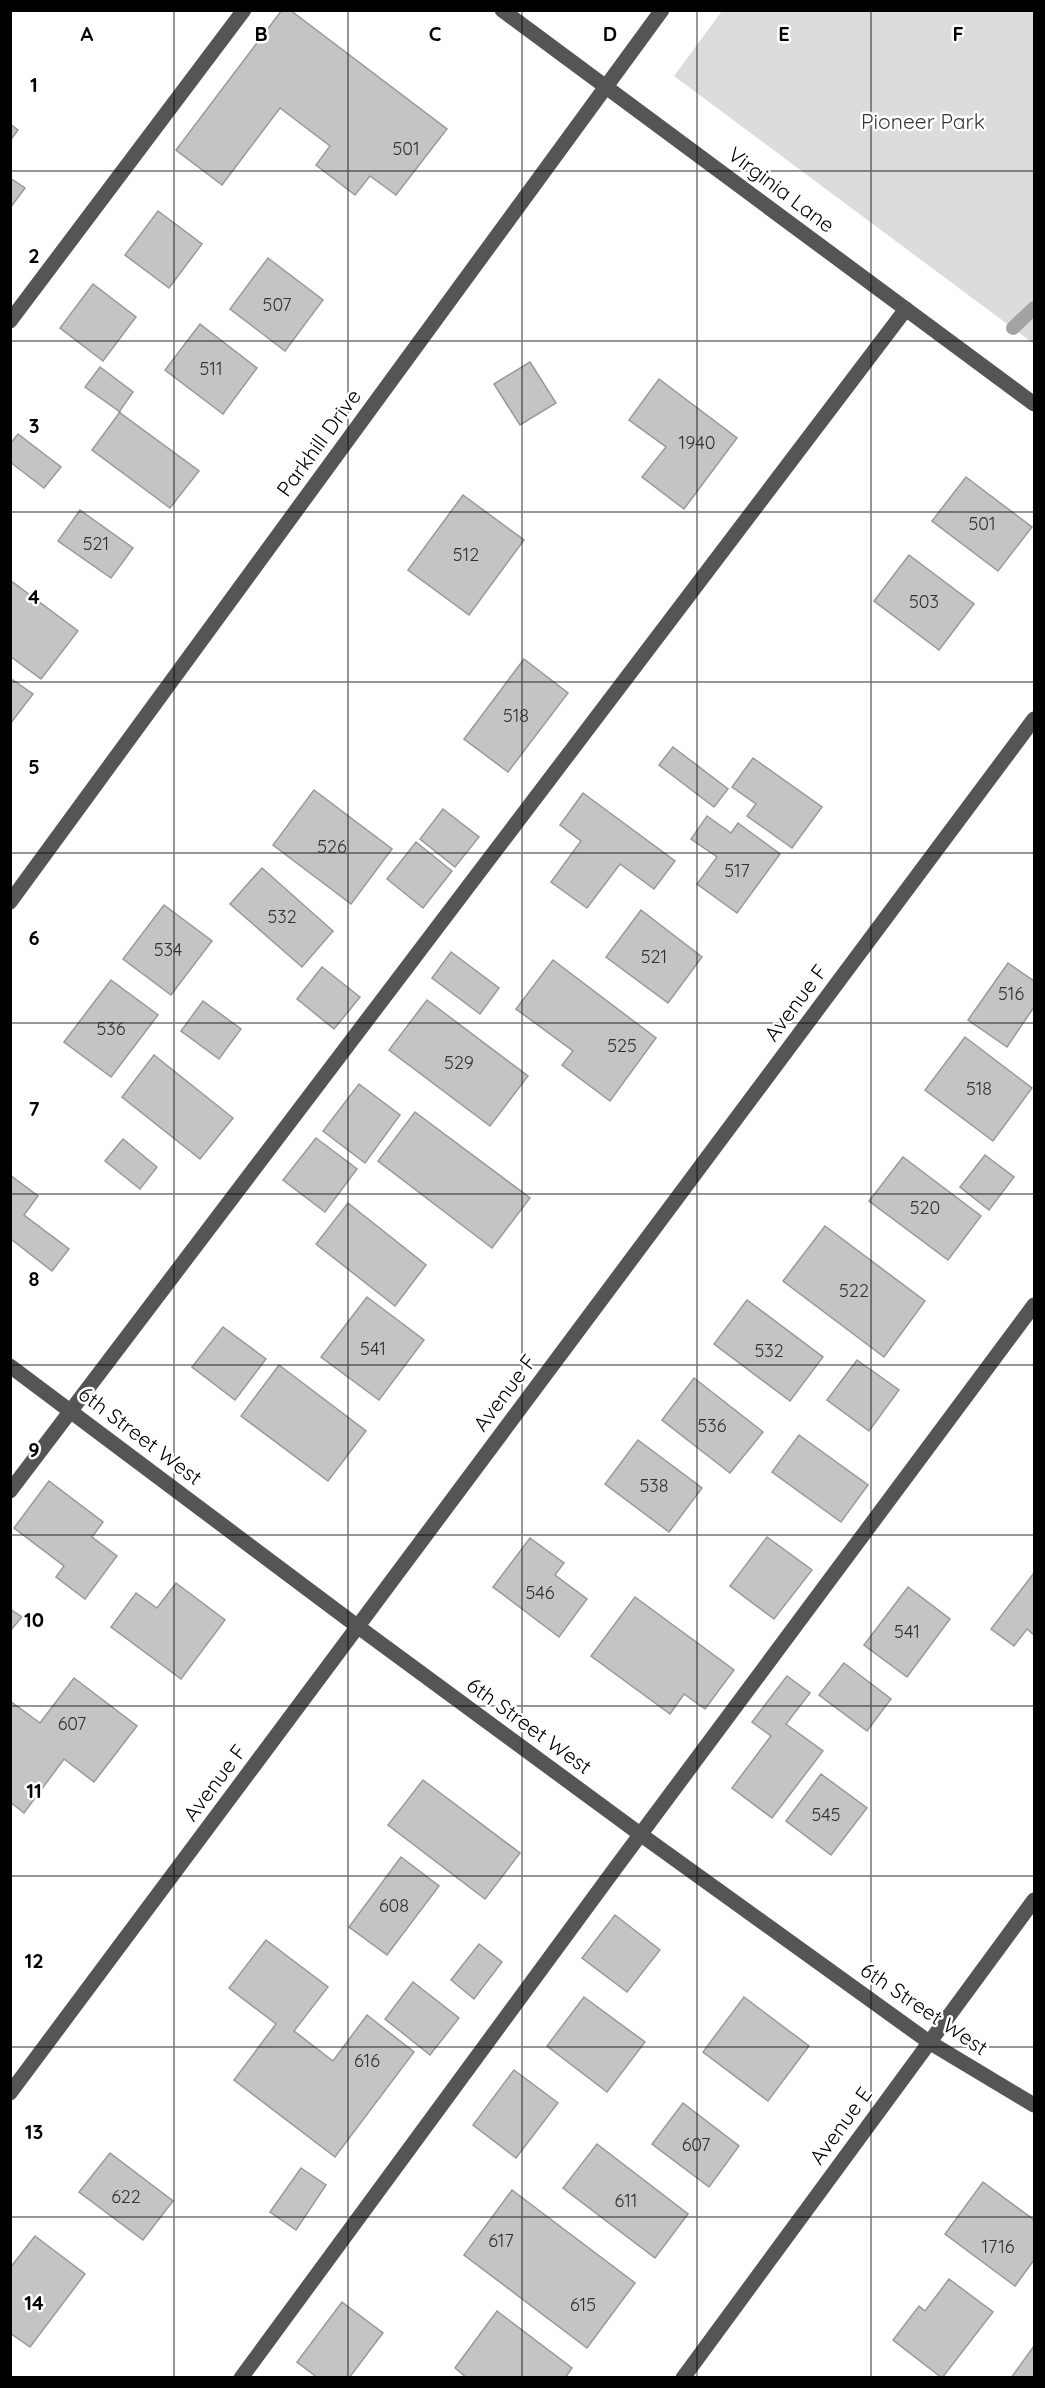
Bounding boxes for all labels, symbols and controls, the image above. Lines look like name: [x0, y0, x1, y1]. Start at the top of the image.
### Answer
text: A: [81, 21, 94, 46]
text: B: [254, 21, 268, 46]
text: C: [429, 21, 442, 46]
text: D: [603, 21, 617, 46]
text: E: [778, 21, 790, 46]
text: F: [952, 21, 964, 46]
text: 1: [30, 72, 38, 97]
park label: Pioneer Park: [861, 108, 985, 134]
house number: 501: [392, 137, 420, 160]
street label: Virginia Lane: [723, 141, 840, 238]
text: 2: [28, 243, 40, 268]
house number: 507: [263, 293, 291, 316]
house number: 511: [199, 357, 223, 380]
street label: Parkhill Drive: [270, 384, 366, 501]
text: 3: [29, 413, 39, 438]
house number: 1940: [679, 431, 715, 454]
house number: 501: [968, 512, 996, 535]
house number: 521: [83, 532, 109, 555]
house number: 512: [453, 543, 479, 566]
text: 4: [28, 584, 40, 609]
house number: 503: [909, 590, 939, 613]
house number: 518: [503, 704, 529, 727]
text: 5: [28, 754, 40, 779]
house number: 526: [317, 835, 347, 858]
house number: 517: [724, 859, 750, 882]
house number: 532: [267, 905, 297, 928]
text: 6: [28, 925, 40, 950]
house number: 534: [154, 938, 182, 961]
house number: 521: [641, 945, 667, 968]
street label: Avenue F: [758, 959, 833, 1046]
house number: 516: [998, 982, 1024, 1005]
house number: 536: [97, 1017, 126, 1040]
house number: 525: [607, 1034, 637, 1057]
house number: 529: [444, 1051, 474, 1074]
house number: 518: [966, 1077, 992, 1100]
text: 7: [29, 1096, 40, 1121]
house number: 520: [910, 1196, 940, 1219]
text: 8: [29, 1266, 40, 1291]
house number: 522: [839, 1279, 869, 1302]
house number: 541: [360, 1337, 386, 1360]
house number: 532: [754, 1339, 784, 1362]
street label: Avenue F: [467, 1349, 542, 1436]
street label: 6th Street West: [74, 1380, 208, 1490]
house number: 536: [698, 1414, 727, 1437]
text: 9: [28, 1437, 40, 1462]
house number: 538: [640, 1474, 668, 1497]
house number: 546: [526, 1581, 555, 1604]
text: 10: [24, 1607, 44, 1632]
house number: 541: [894, 1620, 920, 1643]
street label: 6th Street West: [462, 1671, 597, 1779]
house number: 607: [58, 1712, 86, 1735]
street label: Avenue F: [177, 1739, 252, 1826]
text: 11: [26, 1778, 42, 1803]
house number: 545: [811, 1803, 841, 1826]
house number: 608: [379, 1894, 409, 1917]
text: 12: [24, 1948, 44, 1973]
street label: 6th Street West: [856, 1956, 993, 2060]
house number: 616: [354, 2049, 380, 2072]
street label: Avenue E: [803, 2082, 877, 2169]
text: 13: [25, 2119, 43, 2144]
house number: 607: [682, 2133, 710, 2156]
house number: 622: [111, 2185, 141, 2208]
house number: 611: [615, 2189, 637, 2212]
house number: 617: [488, 2229, 514, 2252]
house number: 1716: [981, 2235, 1015, 2258]
text: 14: [24, 2290, 44, 2315]
house number: 615: [570, 2293, 596, 2316]

